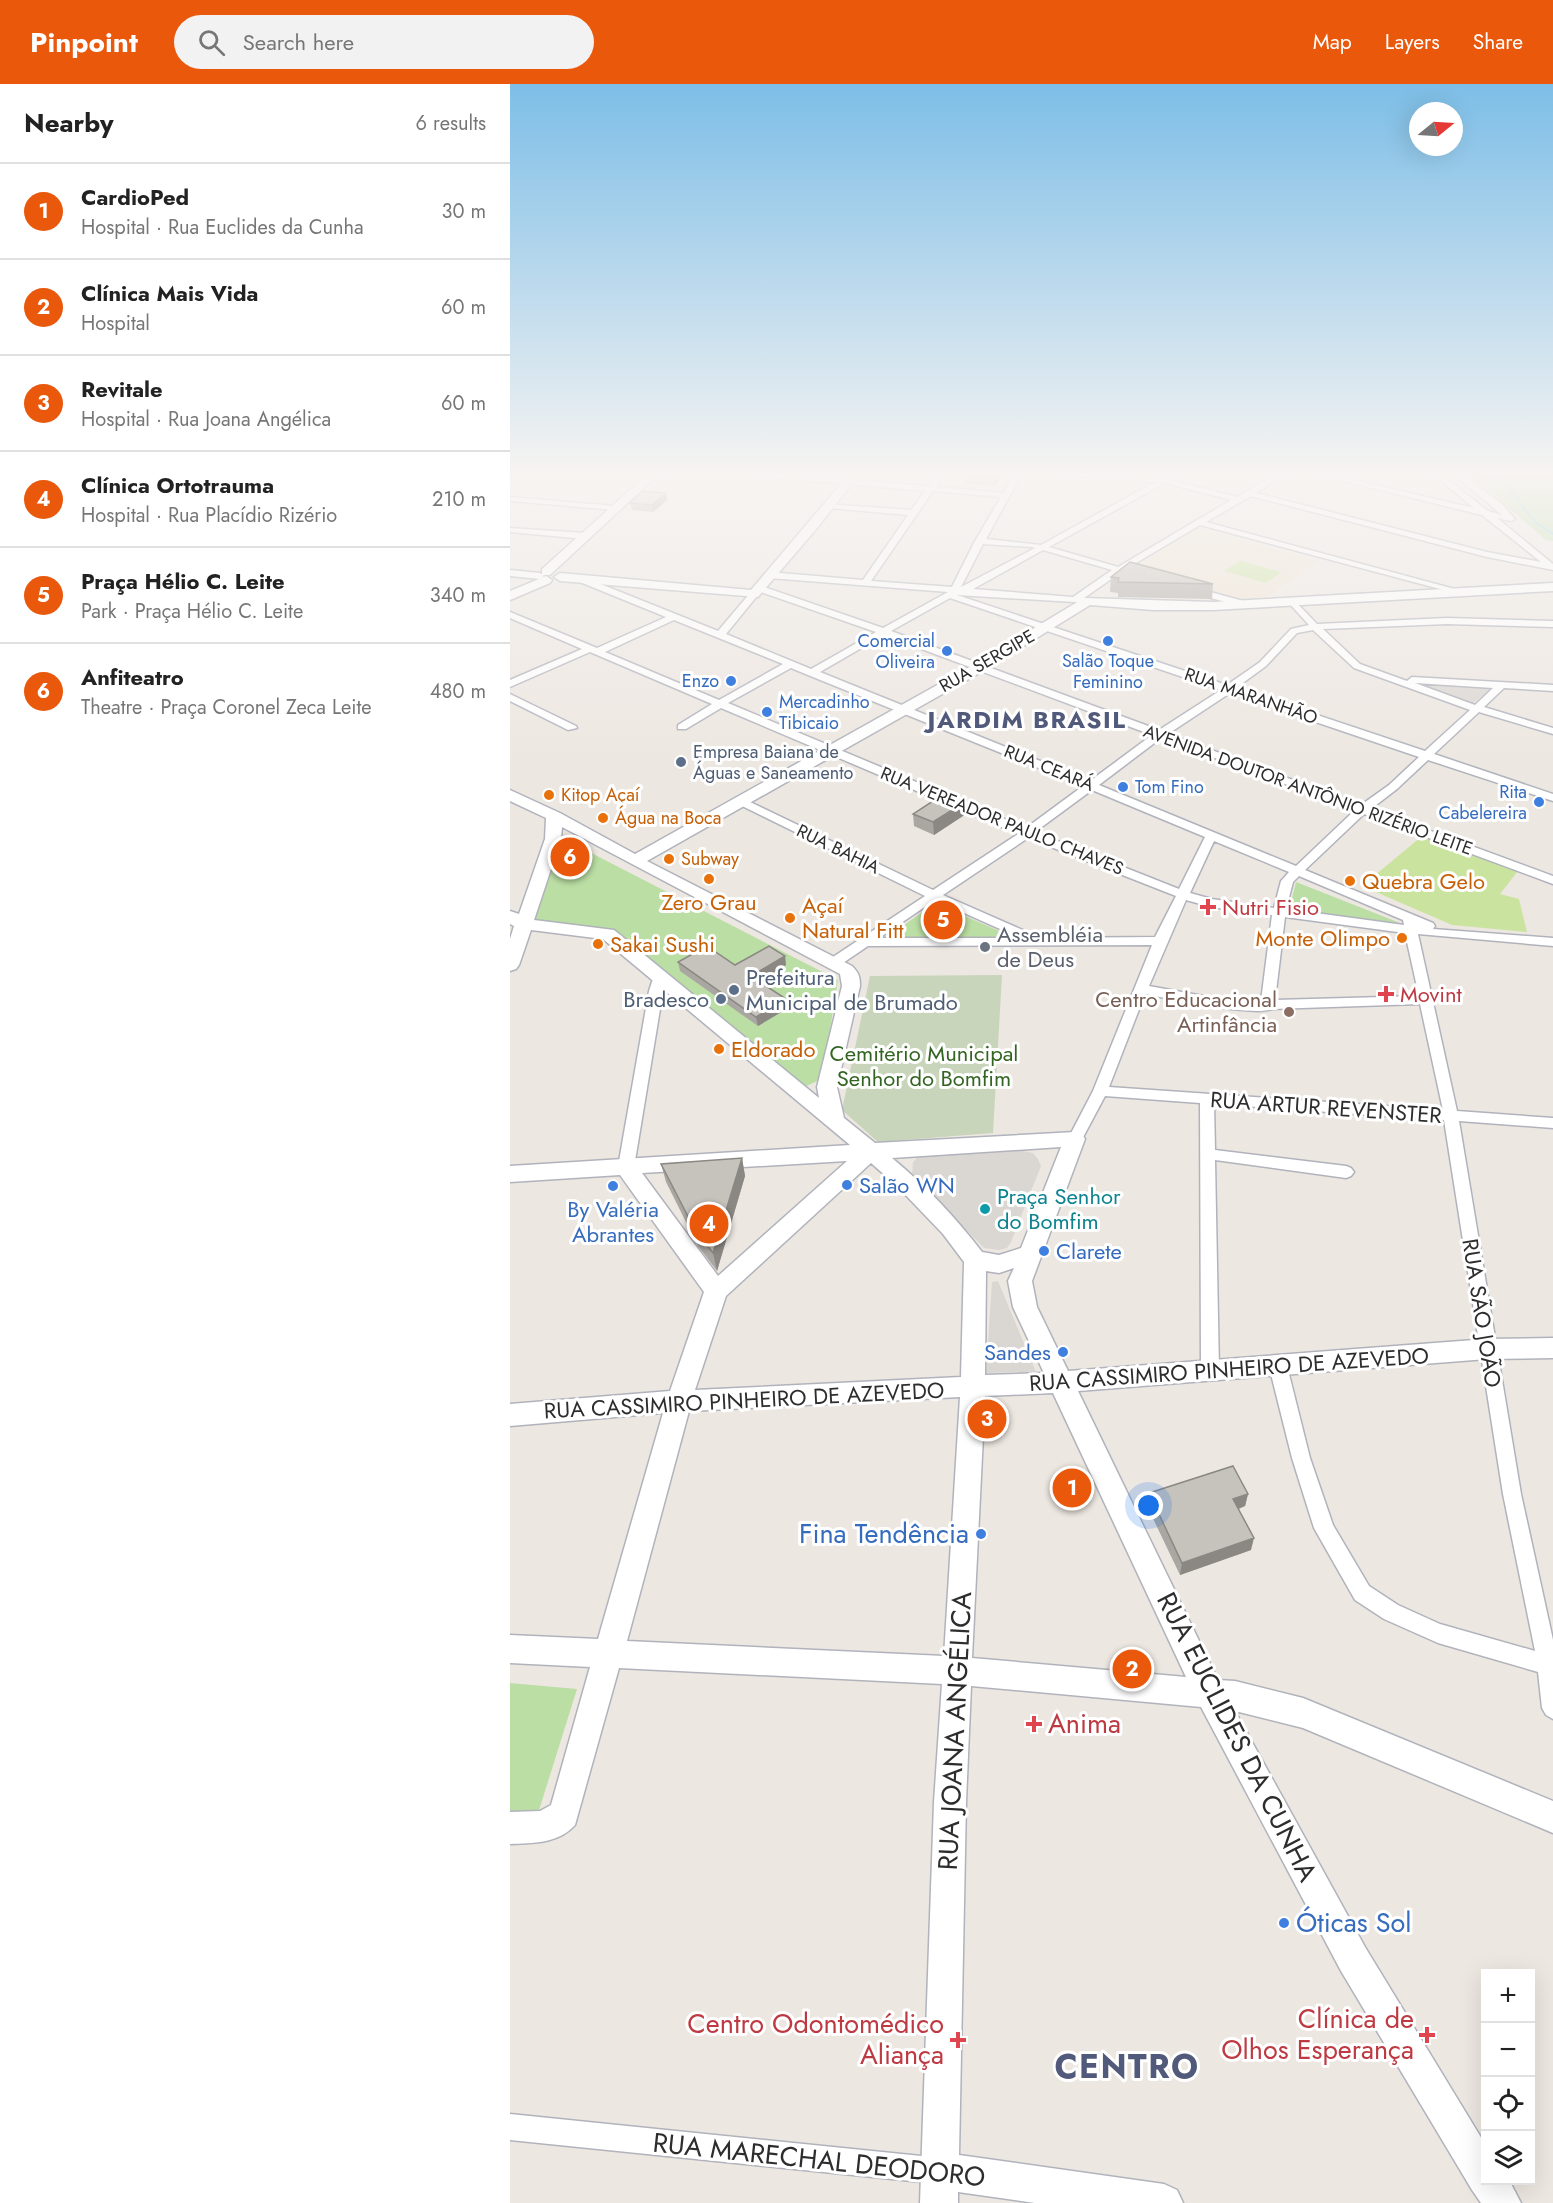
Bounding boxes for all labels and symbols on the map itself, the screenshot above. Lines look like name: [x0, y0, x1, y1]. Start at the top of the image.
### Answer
north arrow: [1409, 102, 1463, 156]
street label: RUA SERGIPE: [934, 623, 1040, 699]
place label: Comercial Oliveira: [858, 628, 935, 675]
marker: Salão Toque Feminino: [1101, 634, 1115, 648]
marker: Comercial Oliveira: [940, 644, 954, 658]
place label: Salão Toque Feminino: [1062, 648, 1154, 695]
street label: RUA MARANHÃO: [1181, 661, 1321, 731]
place label: Enzo: [682, 668, 719, 694]
marker: Enzo: [724, 674, 738, 688]
place label: Mercadinho Tibicaio: [779, 689, 870, 736]
district label: JARDIM BRASIL: [924, 702, 1126, 737]
marker: Mercadinho Tibicaio: [760, 705, 774, 719]
street label: AVENIDA DOUTOR ANTÔNIO RIZÉRIO LEITE: [1140, 718, 1476, 862]
street label: RUA CEARÁ: [1000, 738, 1098, 798]
place label: Empresa Baiana de Águas e Saneamento: [693, 739, 854, 786]
marker: Empresa Baiana de Águas e Saneamento: [674, 755, 688, 769]
street label: RUA VEREADOR PAULO CHAVES: [877, 760, 1128, 882]
place label: Tom Fino: [1135, 774, 1204, 800]
place label: Rita Cabelereira: [1438, 779, 1527, 826]
marker: Tom Fino: [1116, 780, 1130, 794]
place label: Kitop Açaí: [561, 782, 641, 808]
marker: Kitop Açaí: [542, 788, 556, 802]
marker: Rita Cabelereira: [1532, 795, 1546, 809]
place label: Água na Boca: [615, 805, 721, 831]
marker: Água na Boca: [596, 811, 610, 825]
street label: RUA BAHIA: [792, 818, 884, 880]
pin: 6: [550, 834, 590, 880]
place label: Subway: [681, 846, 739, 872]
marker: Subway: [662, 852, 676, 866]
place label: Quebra Gelo: [1362, 865, 1485, 897]
marker: Zero Grau: [702, 872, 716, 886]
marker: Quebra Gelo: [1343, 874, 1357, 888]
place label: Zero Grau: [661, 886, 757, 918]
place label: Açaí Natural Fitt: [802, 889, 904, 946]
place label: Nutri Fisio: [1222, 891, 1319, 923]
pin: 5: [924, 898, 962, 942]
marker: Nutri Fisio: [1199, 898, 1217, 916]
marker: Açaí Natural Fitt: [783, 911, 797, 925]
place label: Assembléia de Deus: [997, 918, 1103, 975]
place label: Monte Olimpo: [1256, 922, 1390, 954]
place label: Sakai Sushi: [610, 928, 715, 960]
marker: Monte Olimpo: [1395, 931, 1409, 945]
marker: Sakai Sushi: [591, 937, 605, 951]
marker: Assembléia de Deus: [978, 940, 992, 954]
place label: Prefeitura Municipal de Brumado: [746, 961, 958, 1018]
place label: Movint: [1400, 978, 1462, 1010]
place label: Bradesco: [623, 983, 709, 1015]
marker: Prefeitura Municipal de Brumado: [727, 983, 741, 997]
place label: Centro Educacional Artinfância: [1095, 983, 1277, 1040]
marker: Movint: [1377, 985, 1395, 1003]
marker: Bradesco: [714, 992, 728, 1006]
marker: Centro Educacional Artinfância: [1282, 1005, 1296, 1019]
place label: Eldorado: [731, 1033, 815, 1065]
park label: Cemitério Municipal Senhor do Bomfim: [830, 1037, 1018, 1094]
marker: Eldorado: [712, 1042, 726, 1056]
street label: RUA ARTUR REVENSTER: [1209, 1083, 1443, 1131]
place label: Salão WN: [859, 1169, 955, 1201]
marker: Salão WN: [840, 1178, 854, 1192]
marker: By Valéria Abrantes: [606, 1179, 620, 1193]
place label: Praça Senhor do Bomfim: [997, 1180, 1121, 1237]
place label: By Valéria Abrantes: [567, 1193, 659, 1250]
pin: 4: [690, 1202, 728, 1246]
marker: Praça Senhor do Bomfim: [978, 1202, 992, 1216]
place label: Clarete: [1056, 1235, 1122, 1267]
street label: RUA SÃO JOÃO: [1454, 1236, 1510, 1390]
marker: Clarete: [1037, 1244, 1051, 1258]
place label: Sandes: [984, 1336, 1051, 1368]
street label: RUA CASSIMIRO PINHEIRO DE AZEVEDO: [1028, 1339, 1430, 1399]
marker: Sandes: [1056, 1345, 1070, 1359]
street label: RUA CASSIMIRO PINHEIRO DE AZEVEDO: [543, 1374, 945, 1426]
pin: 3: [968, 1396, 1006, 1442]
pin: 1: [1052, 1466, 1092, 1510]
your location: [1134, 1491, 1163, 1520]
place label: Fina Tendência: [799, 1514, 969, 1553]
marker: Fina Tendência: [974, 1527, 988, 1541]
street label: RUA EUCLIDES DA CUNHA: [1147, 1585, 1328, 1888]
street label: RUA JOANA ANGÉLICA: [928, 1591, 981, 1871]
pin: 2: [1112, 1646, 1152, 1692]
place label: Anima: [1048, 1704, 1121, 1743]
marker: Anima: [1025, 1715, 1043, 1733]
place label: Óticas Sol: [1296, 1903, 1411, 1942]
marker: Óticas Sol: [1277, 1916, 1291, 1930]
place label: Clínica de Olhos Esperança: [1221, 1999, 1414, 2069]
place label: Centro Odontomédico Aliança: [687, 2004, 944, 2074]
marker: Clínica de Olhos Esperança: [1418, 2026, 1436, 2044]
marker: Centro Odontomédico Aliança: [949, 2031, 967, 2049]
district label: CENTRO: [1054, 2043, 1200, 2090]
street label: RUA MARECHAL DEODORO: [651, 2123, 987, 2196]

